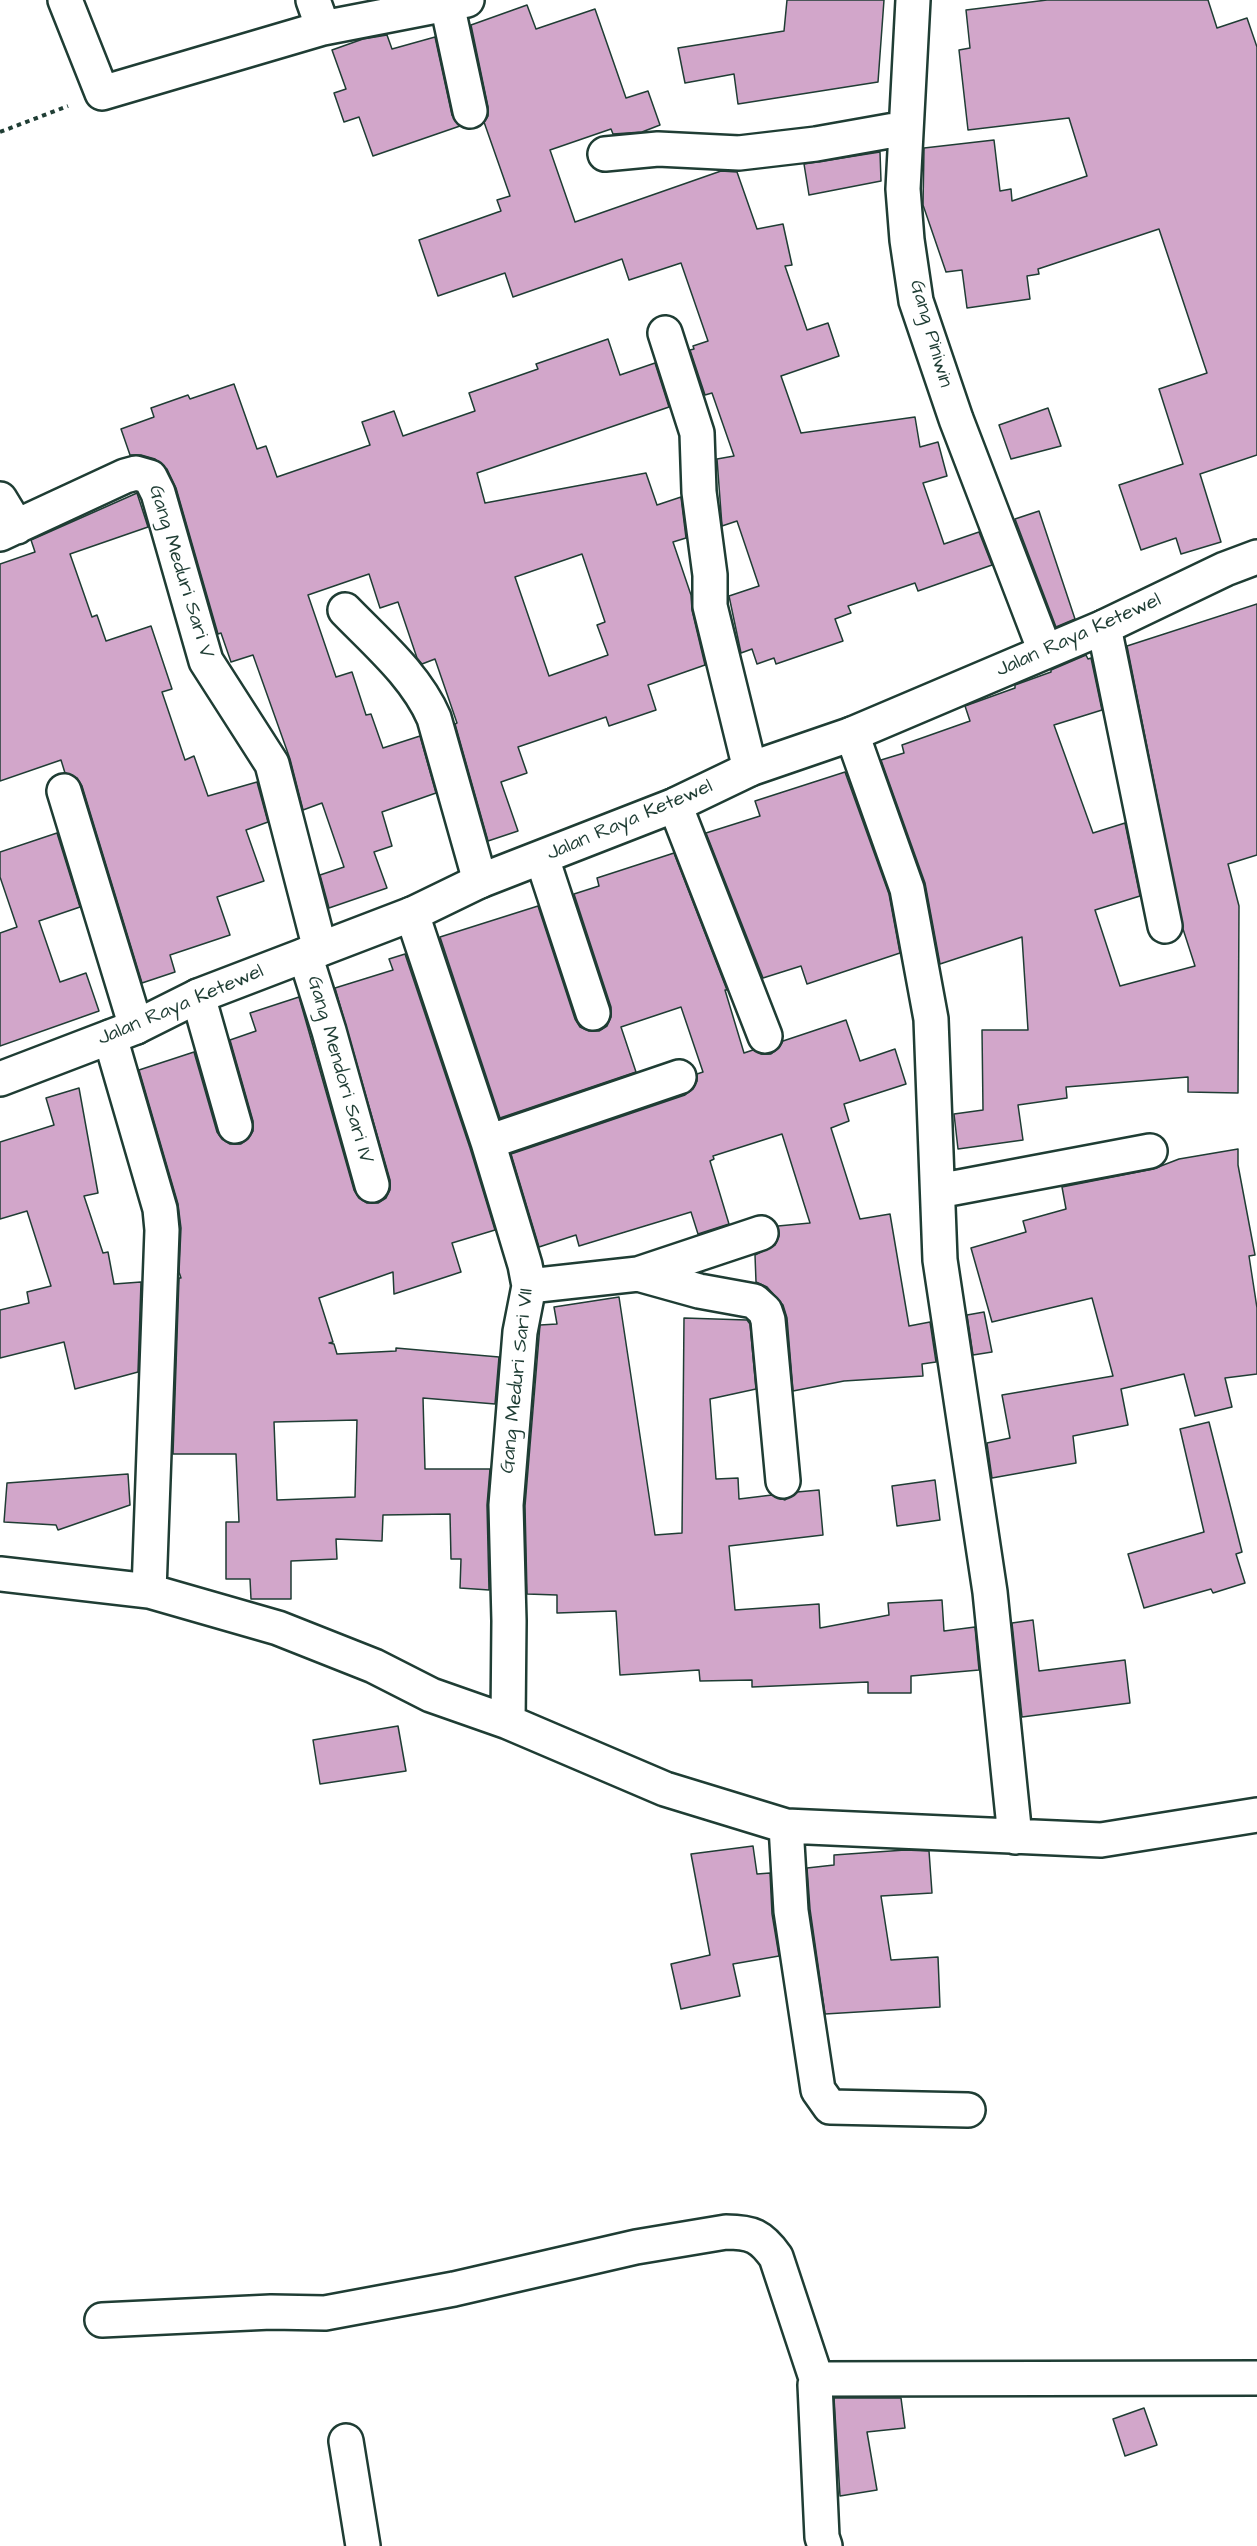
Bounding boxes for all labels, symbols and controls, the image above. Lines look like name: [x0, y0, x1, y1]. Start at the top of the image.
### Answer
street label: Gang Piniwin: [903, 278, 957, 390]
street label: Gang Meduri Sari V: [142, 483, 218, 661]
street label: Jalan Raya Ketewel: [993, 589, 1165, 683]
street label: Jalan Raya Ketewel: [544, 775, 716, 867]
street label: Jalan Raya Ketewel: [95, 960, 267, 1052]
street label: Gang Mendori Sari IV: [301, 973, 377, 1167]
street label: Gang Meduri Sari VII: [496, 1287, 540, 1475]

